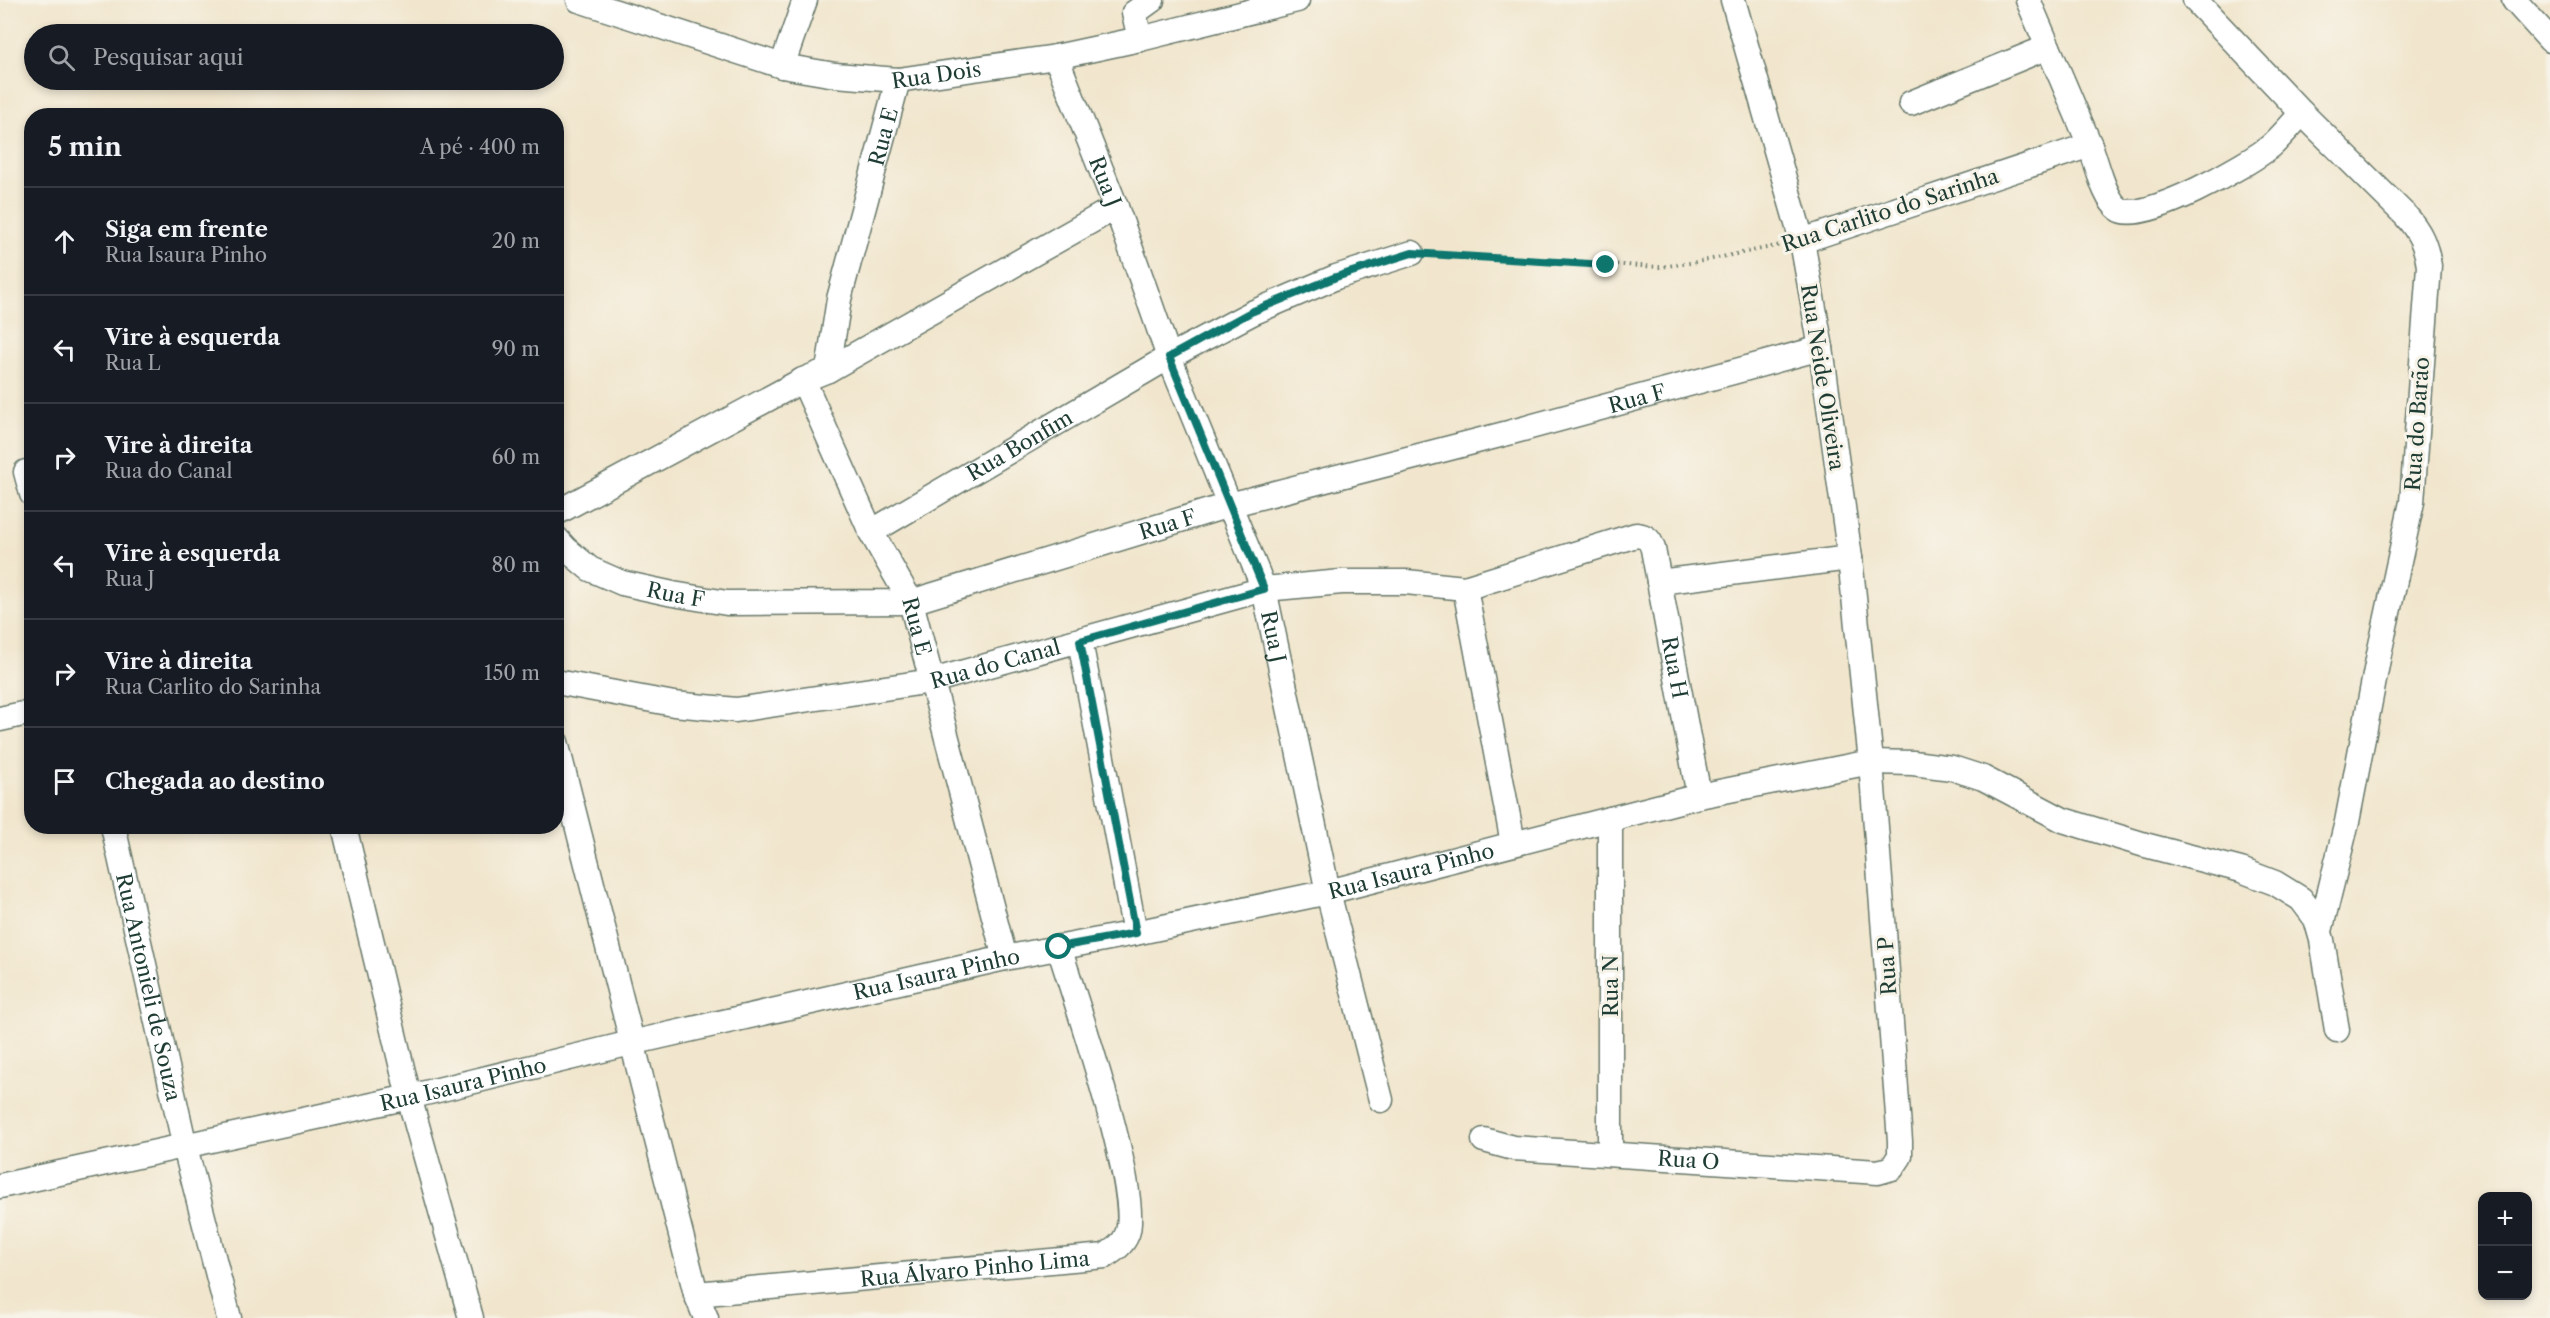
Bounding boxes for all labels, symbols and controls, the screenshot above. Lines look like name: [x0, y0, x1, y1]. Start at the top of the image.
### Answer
search box: [24, 24, 564, 90]
icon: search: [45, 41, 78, 74]
text: Pesquisar aqui: [93, 44, 243, 71]
street label: Rua Dois: [890, 56, 983, 93]
street label: Rua E: [863, 105, 903, 168]
text: 5 min: [48, 131, 122, 163]
text: A pé · 400 m: [420, 135, 540, 159]
street label: Rua J: [1084, 152, 1127, 210]
street label: Rua Carlito do Sarinha: [1778, 163, 2003, 257]
text: Siga em frente: [105, 216, 268, 243]
icon: ahead: [48, 225, 81, 258]
text: 20 m: [492, 229, 540, 253]
text: Rua Isaura Pinho: [105, 243, 267, 267]
route end: [1592, 251, 1618, 277]
street label: Rua Neide Oliveira: [1796, 282, 1850, 473]
text: Vire à esquerda: [105, 324, 280, 351]
icon: left: [48, 333, 81, 366]
text: 90 m: [492, 337, 540, 361]
text: Rua L: [105, 351, 161, 375]
street label: Rua do Barão: [2400, 356, 2434, 492]
street label: Rua F: [1605, 378, 1669, 418]
street label: Rua Bonfim: [962, 404, 1077, 486]
text: Vire à direita: [105, 432, 252, 459]
icon: right: [48, 441, 81, 474]
text: 60 m: [492, 445, 540, 469]
text: Rua do Canal: [105, 459, 232, 483]
street label: Rua F: [1136, 503, 1199, 544]
text: Vire à esquerda: [105, 540, 280, 567]
icon: left: [48, 549, 81, 582]
text: 80 m: [492, 553, 540, 577]
text: Rua J: [105, 567, 155, 591]
street label: Rua F: [645, 576, 707, 612]
street label: Rua E: [898, 594, 937, 658]
street label: Rua J: [1256, 608, 1292, 665]
street label: Rua do Canal: [927, 634, 1063, 693]
street label: Rua H: [1657, 634, 1693, 701]
text: Vire à direita: [105, 648, 252, 675]
icon: right: [48, 657, 81, 690]
text: 150 m: [484, 661, 540, 685]
text: Rua Carlito do Sarinha: [105, 675, 321, 699]
icon: arrive: [48, 765, 81, 798]
text: Chegada ao destino: [105, 768, 325, 795]
street label: Rua Isaura Pinho: [1325, 837, 1497, 904]
street label: Rua Antonieli de Souza: [111, 871, 187, 1104]
route start: [1045, 933, 1071, 959]
street label: Rua P: [1872, 936, 1902, 996]
street label: Rua Isaura Pinho: [850, 943, 1022, 1005]
street label: Rua N: [1598, 955, 1623, 1017]
street label: Rua Isaura Pinho: [377, 1052, 549, 1116]
street label: Rua O: [1657, 1145, 1720, 1174]
map controls: [2478, 1192, 2532, 1300]
button: +: [2478, 1192, 2532, 1246]
street label: Rua Álvaro Pinho Lima: [859, 1245, 1092, 1291]
button: −: [2478, 1246, 2532, 1300]

